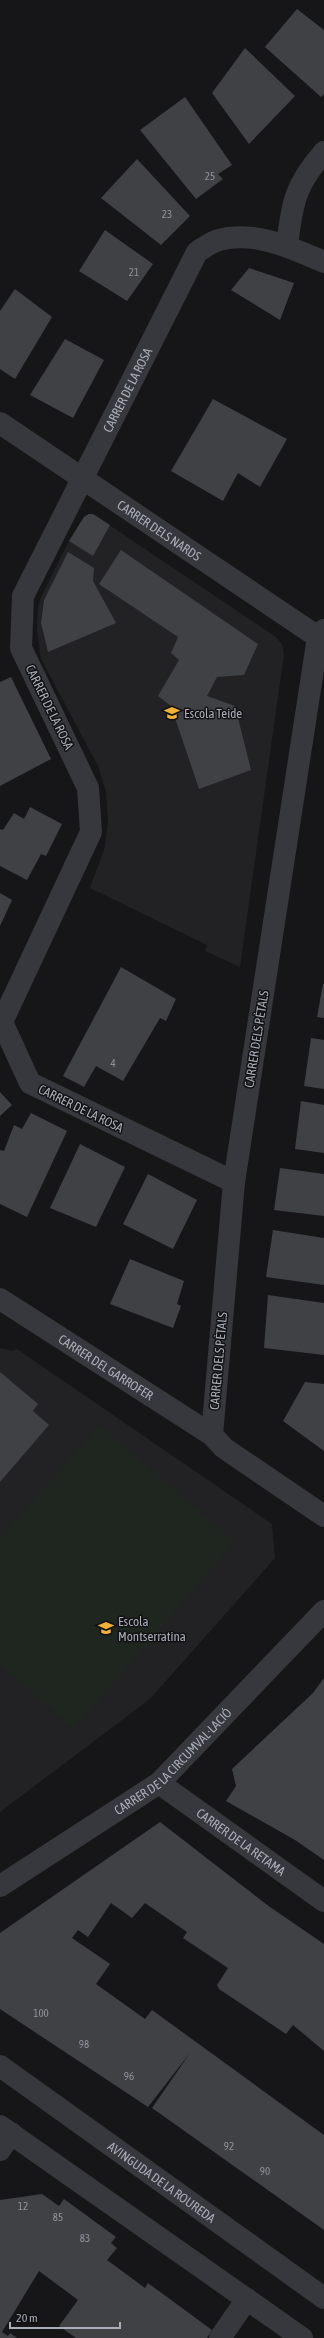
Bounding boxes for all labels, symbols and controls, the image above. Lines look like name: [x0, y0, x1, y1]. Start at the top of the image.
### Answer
house number: 25: [205, 170, 215, 182]
house number: 23: [162, 208, 172, 220]
house number: 21: [129, 266, 139, 278]
street label: CARRER DE LA ROSA: [100, 345, 156, 435]
street label: CARRER DELS NARDS: [114, 497, 204, 564]
street label: CARRER DE LA ROSA: [23, 662, 77, 753]
school or university icon: Escola Teide: [163, 704, 181, 722]
place label: Escola Teide: [184, 706, 242, 721]
street label: CARRER DELS PÈTALS: [241, 989, 272, 1089]
house number: 4: [110, 1057, 116, 1069]
street label: CARRER DE LA ROSA: [36, 1081, 126, 1136]
street label: CARRER DELS PÈTALS: [207, 1311, 230, 1411]
street label: CARRER DEL GARROFER: [56, 1332, 156, 1404]
place label: Escola Montserratina: [118, 1614, 186, 1644]
school or university icon: Escola Montserratina: [97, 1619, 115, 1637]
street label: CARRER DE LA CIRCUMVAL·LACIÓ: [112, 1705, 235, 1818]
street label: CARRER DE LA RETAMA: [194, 1805, 289, 1879]
house number: 100: [33, 2007, 49, 2019]
house number: 98: [79, 2038, 89, 2050]
house number: 96: [124, 2070, 134, 2082]
street label: AVINGUDA DE LA ROUREDA: [105, 2139, 219, 2226]
house number: 92: [224, 2140, 234, 2152]
house number: 90: [260, 2165, 270, 2177]
house number: 12: [18, 2200, 28, 2212]
house number: 85: [53, 2211, 63, 2223]
house number: 83: [80, 2232, 90, 2244]
scale bar: [10, 2304, 120, 2330]
text: 20 m: [16, 2311, 38, 2325]

